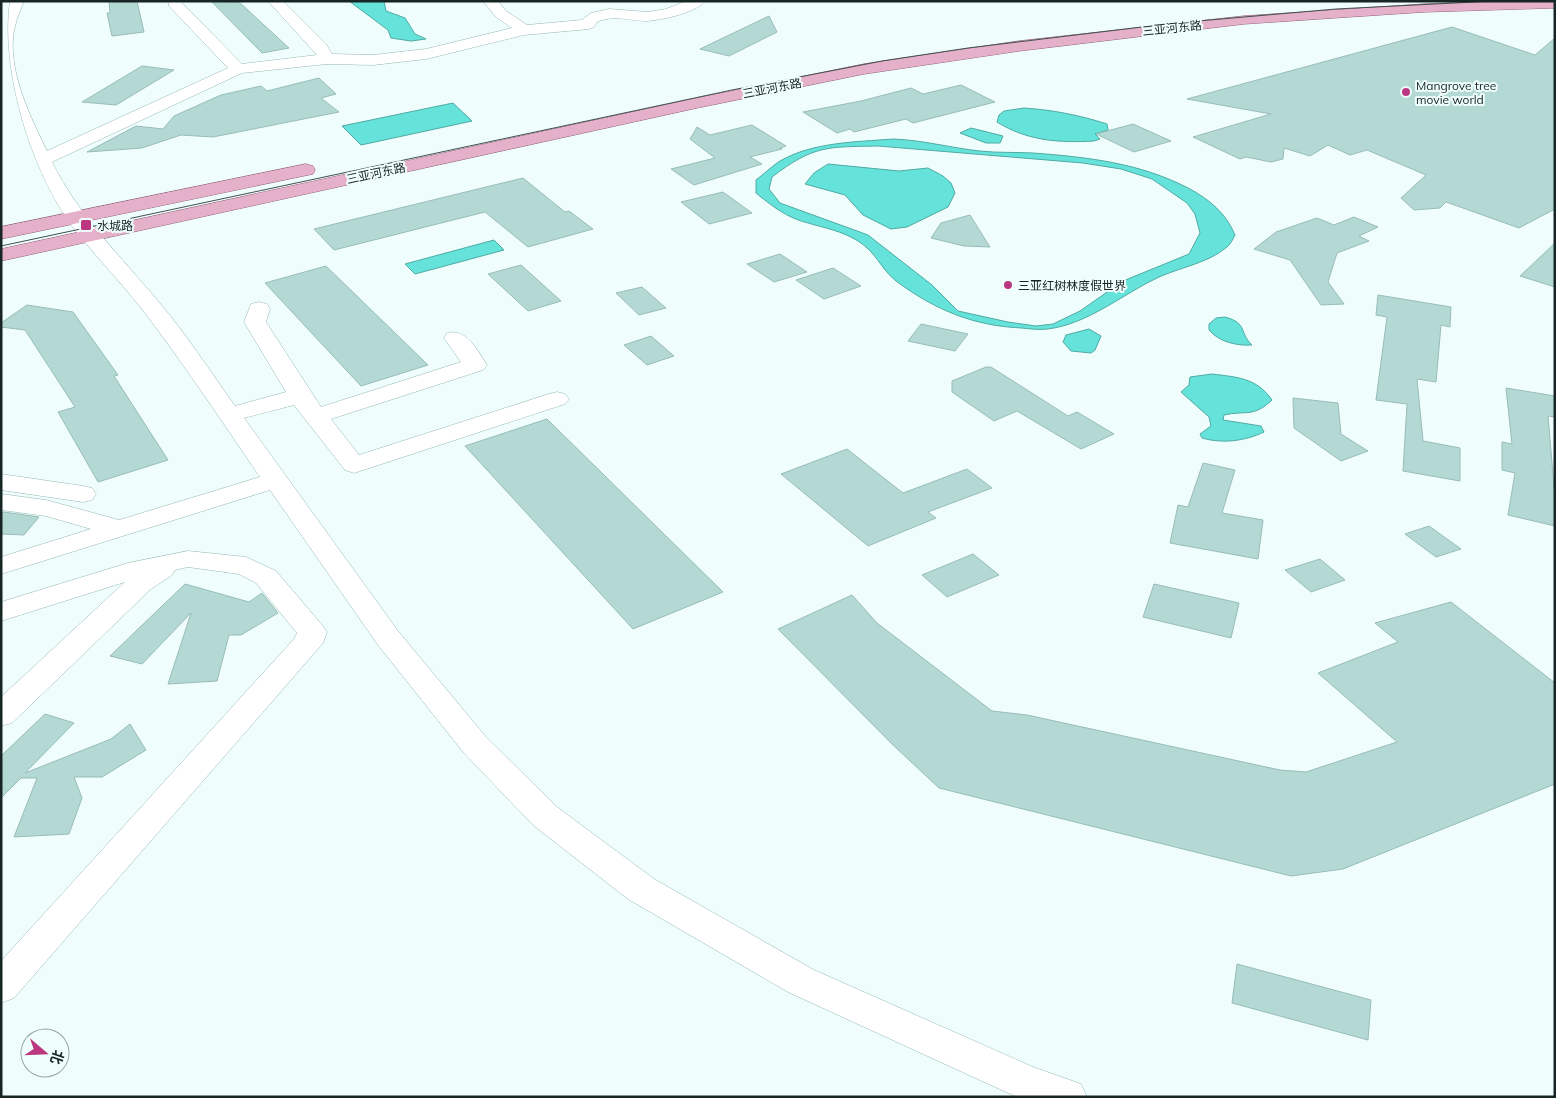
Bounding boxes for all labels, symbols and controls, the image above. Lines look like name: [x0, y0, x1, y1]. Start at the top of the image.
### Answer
street label: 三亚河东路: [1141, 17, 1203, 39]
street label: 三亚河东路: [741, 75, 803, 101]
place label: Mangrove tree movie world: [1416, 78, 1496, 107]
marker: Mangrove tree movie world: [1400, 86, 1412, 98]
street label: 三亚河东路: [345, 159, 407, 187]
marker: 水城路: [79, 218, 93, 232]
place label: 水城路: [97, 218, 133, 233]
place label: 三亚红树林度假世界: [1018, 278, 1126, 293]
marker: 三亚红树林度假世界: [1002, 279, 1014, 291]
north arrow: [20, 1028, 70, 1078]
text: 北: [47, 1048, 68, 1067]

